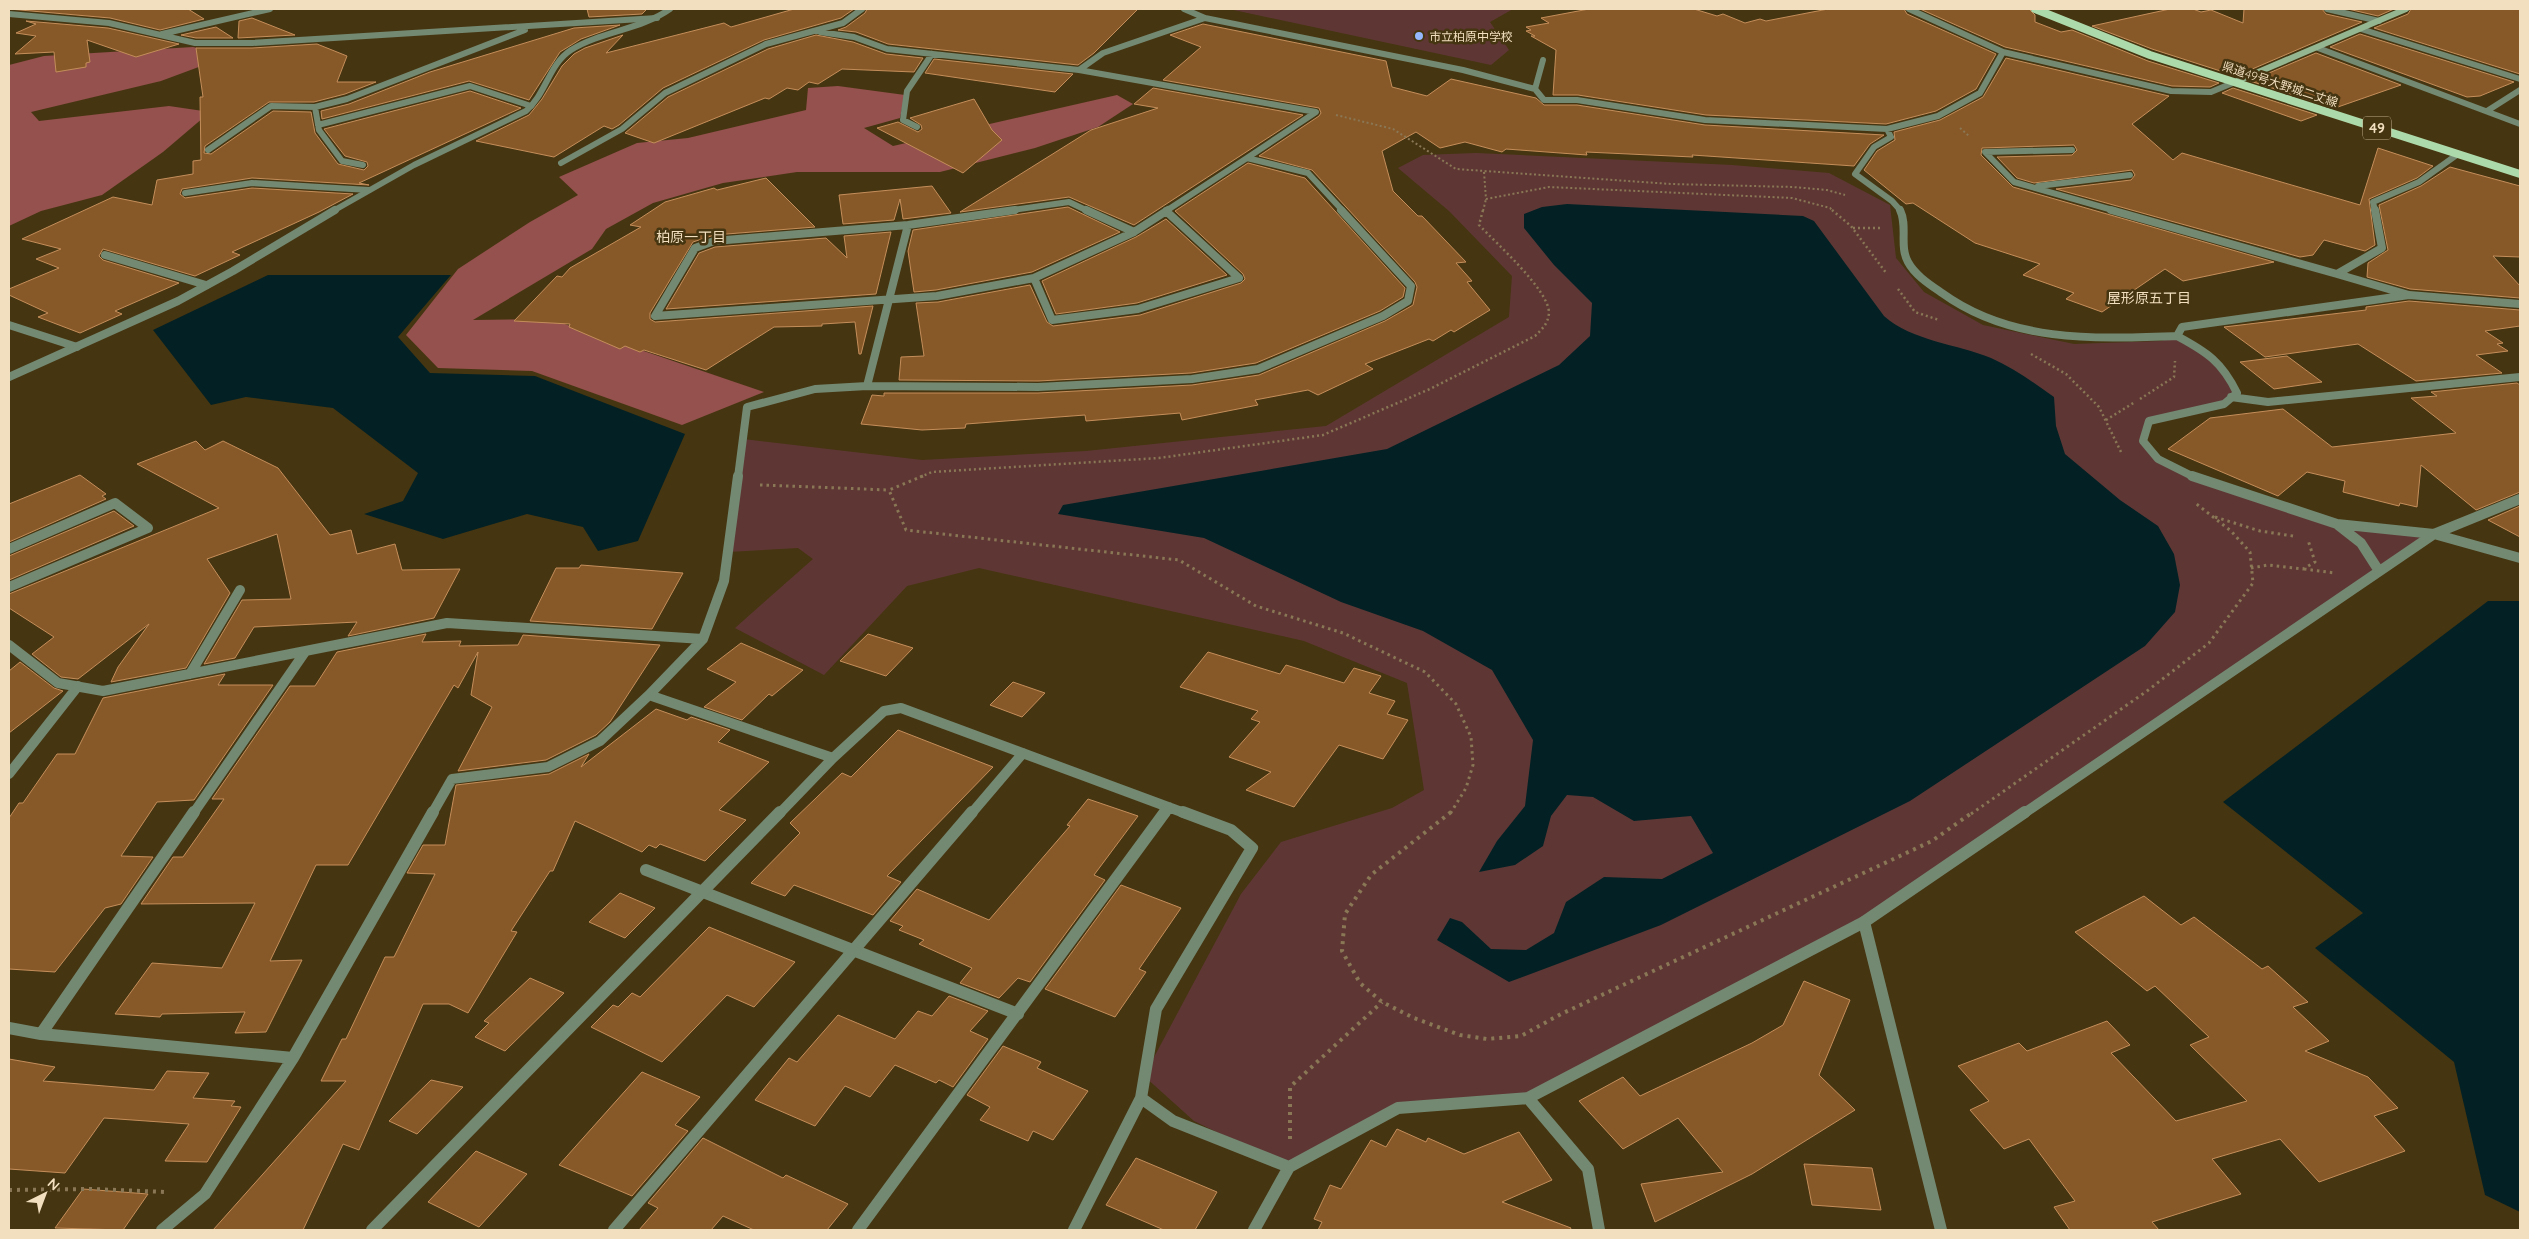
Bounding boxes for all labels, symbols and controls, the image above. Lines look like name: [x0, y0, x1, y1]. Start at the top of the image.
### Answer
place label: 市立柏原中学校: [1429, 29, 1513, 44]
marker: 市立柏原中学校: [1413, 30, 1425, 42]
street label: 県道49号大野城二丈線: [2220, 58, 2340, 110]
road number: 49: [2363, 116, 2391, 140]
district label: 柏原一丁目: [656, 228, 726, 246]
district label: 屋形原五丁目: [2107, 289, 2191, 307]
north arrow: [20, 1169, 70, 1219]
text: N: [44, 1174, 64, 1194]

